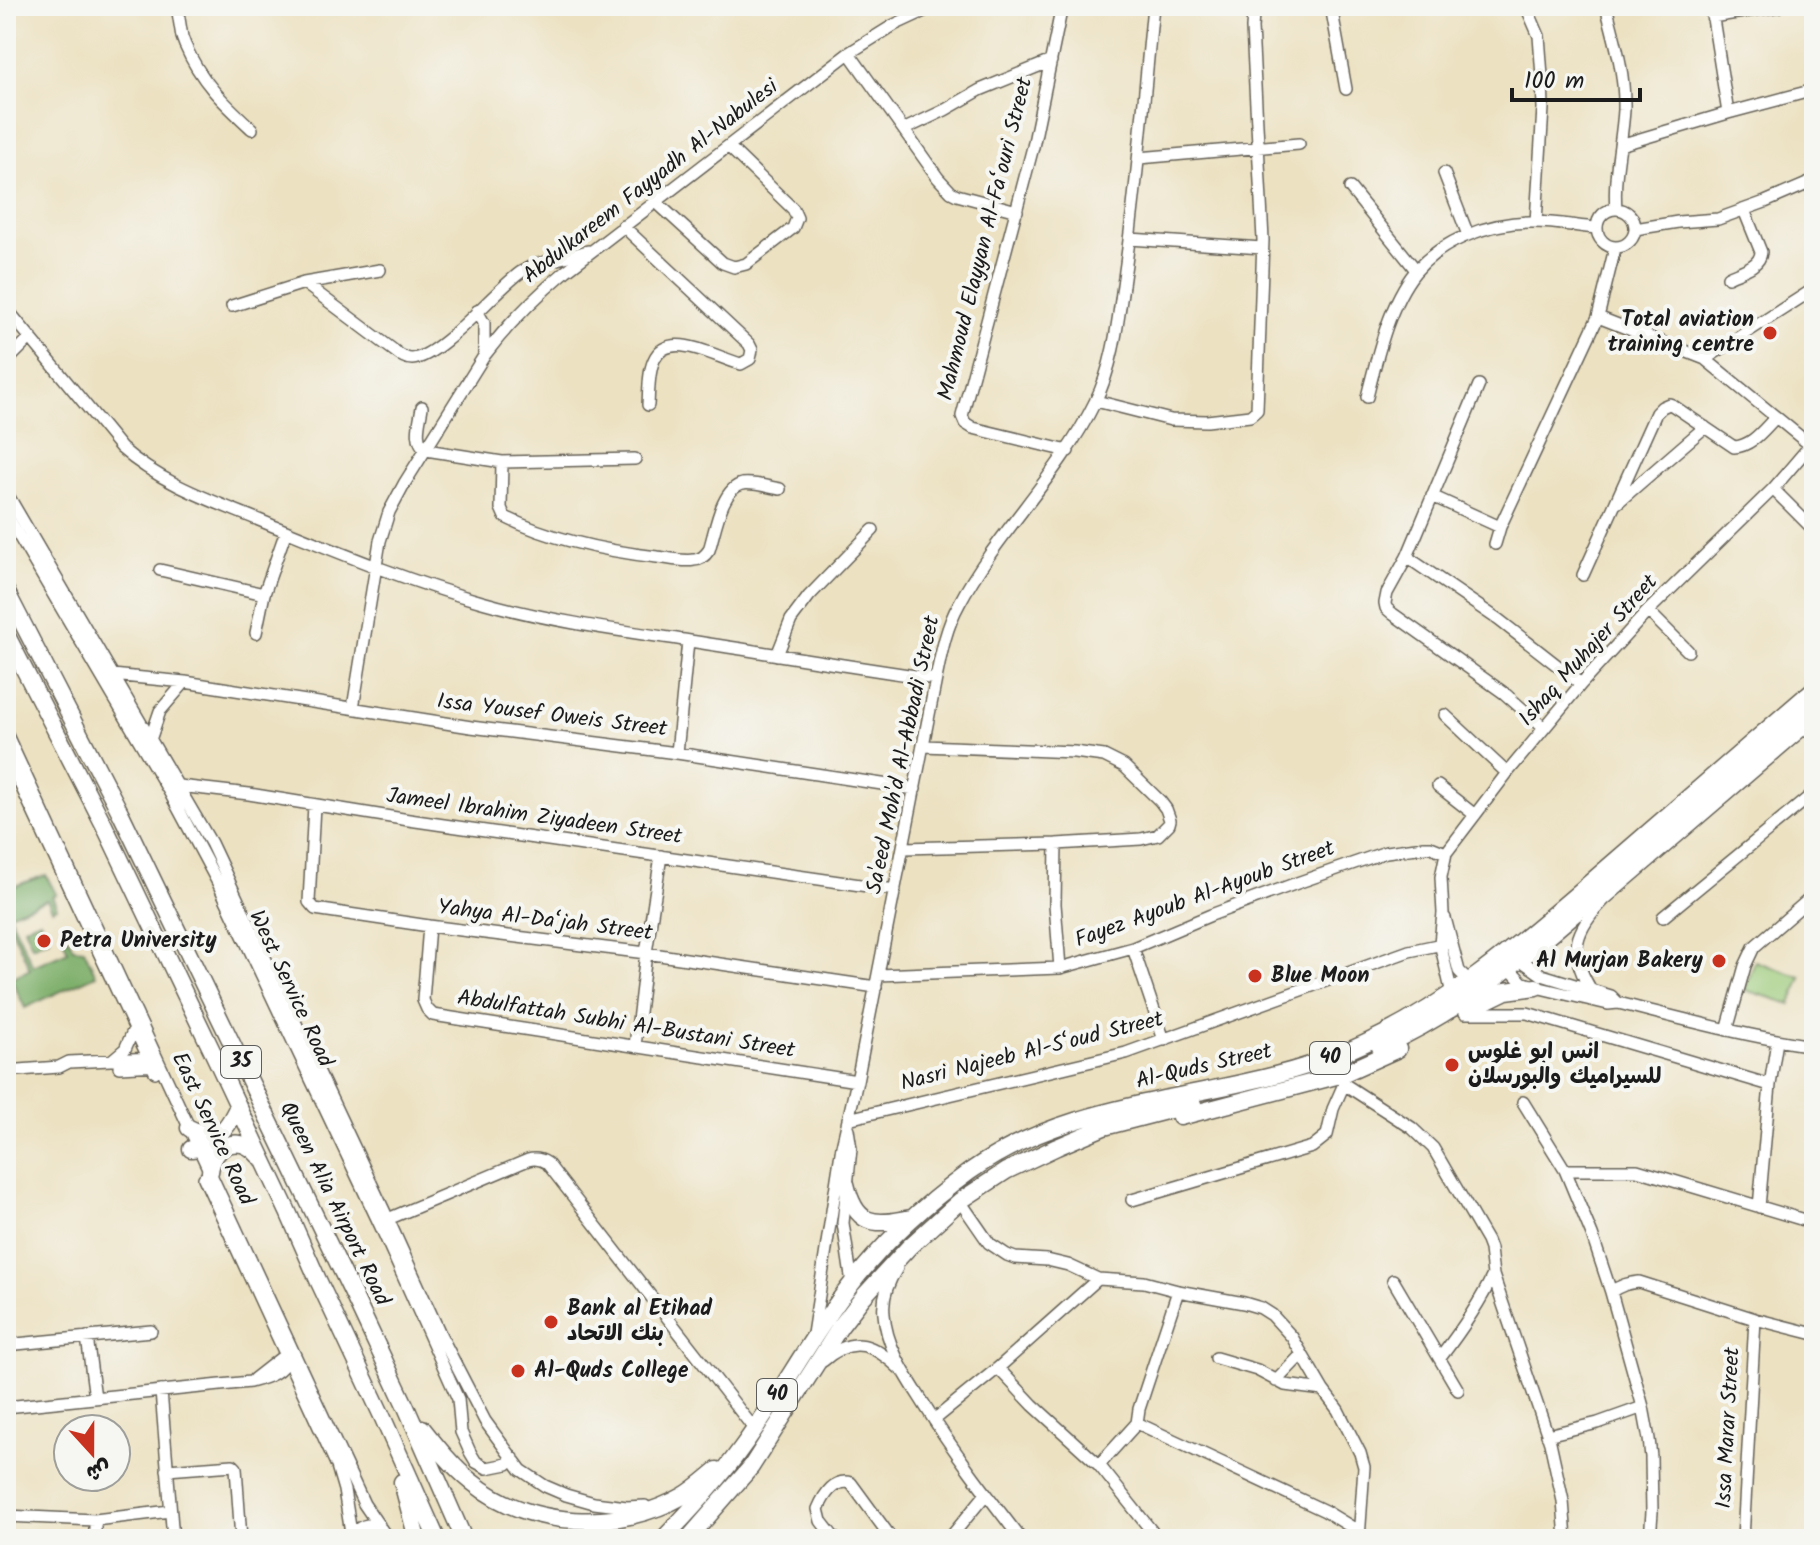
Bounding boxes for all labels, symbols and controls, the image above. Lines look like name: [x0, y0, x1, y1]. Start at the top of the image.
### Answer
scale bar: [1512, 52, 1640, 102]
text: 100 m: [1524, 62, 1584, 101]
street label: Abdulkareem Fayyadh Al-Nabulesi: [516, 70, 787, 293]
street label: Mahmoud Elayyan Al-Fa‘ouri Street: [929, 73, 1043, 404]
place label: Total aviation training centre: [1608, 303, 1754, 363]
marker: Total aviation training centre: [1761, 324, 1779, 342]
street label: Ishaq Muhajer Street: [1511, 566, 1668, 735]
street label: Sa'eed Moh'd Al-Abbadi Street: [857, 612, 951, 897]
street label: Issa Yousef Oweis Street: [435, 685, 670, 748]
street label: Jameel Ibrahim Ziyadeen Street: [384, 779, 685, 855]
street label: Fayez Ayoub Al-Ayoub Street: [1070, 831, 1340, 958]
street label: Yahya Al-Da‘jah Street: [436, 890, 655, 952]
street label: West Service Road: [238, 905, 342, 1074]
place label: Petra University: [60, 924, 217, 959]
marker: Petra University: [35, 932, 53, 950]
place label: Al Murjan Bakery: [1536, 944, 1704, 979]
marker: Al Murjan Bakery: [1710, 952, 1728, 970]
place label: Blue Moon: [1271, 959, 1369, 994]
marker: Blue Moon: [1246, 967, 1264, 985]
street label: Abdulfattah Subhi Al-Bustani Street: [455, 981, 798, 1069]
street label: Nasri Najeeb Al-S‘oud Street: [897, 1002, 1168, 1102]
street label: Al-Quds Street: [1133, 1034, 1276, 1100]
place label: انس ابو غلوس للسيراميك والبورسلان: [1468, 1035, 1661, 1095]
road number: 40: [1310, 1042, 1350, 1074]
street label: East Service Road: [161, 1046, 263, 1212]
road number: 35: [221, 1046, 261, 1078]
marker: انس ابو غلوس للسيراميك والبورسلان: [1443, 1056, 1461, 1074]
street label: Queen Alia Airport Road: [269, 1096, 399, 1313]
place label: Bank al Etihad بنك الاتحاد: [567, 1292, 713, 1352]
marker: Bank al Etihad بنك الاتحاد: [542, 1313, 560, 1331]
street label: Issa Marar Street: [1707, 1346, 1751, 1510]
place label: Al-Quds College: [534, 1354, 689, 1389]
marker: Al-Quds College: [509, 1362, 527, 1380]
road number: 40: [757, 1379, 797, 1411]
north arrow: [52, 1413, 132, 1493]
text: ش: [81, 1449, 116, 1490]

